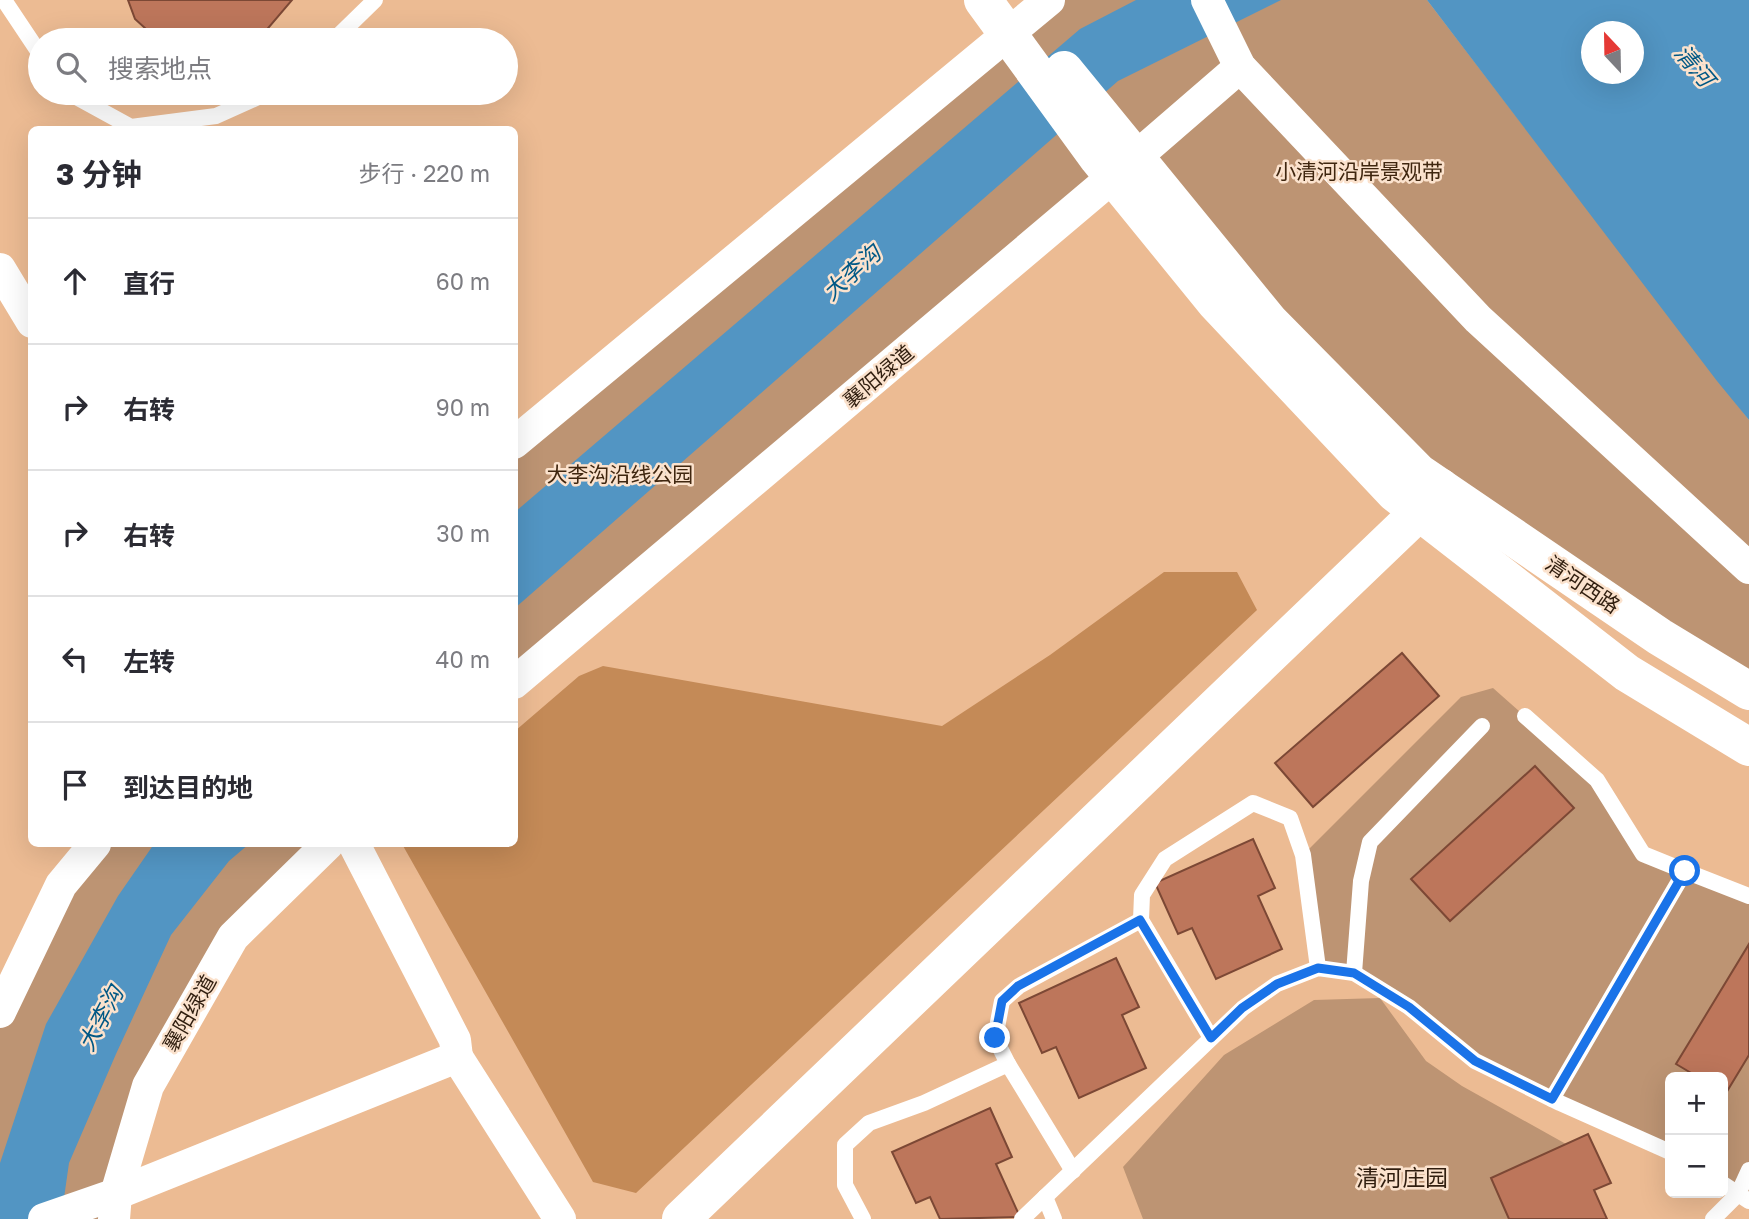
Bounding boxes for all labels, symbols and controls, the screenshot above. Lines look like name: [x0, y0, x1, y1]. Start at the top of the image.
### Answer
north arrow: [1581, 21, 1644, 84]
search box: [28, 28, 518, 105]
water label: 清河: [1669, 38, 1723, 95]
icon: search: [52, 48, 90, 86]
text: 搜索地点: [108, 53, 212, 84]
text: 3 分钟: [56, 156, 142, 192]
park label: 小清河沿岸景观带: [1275, 158, 1443, 184]
text: 步行 · 220 m: [359, 159, 490, 187]
water label: 大李沟: [816, 237, 888, 305]
icon: ahead: [56, 262, 94, 300]
text: 60 m: [436, 267, 490, 295]
text: 直行: [123, 268, 175, 299]
street label: 襄阳绿道: [837, 339, 919, 413]
icon: right: [56, 388, 94, 426]
text: 90 m: [436, 393, 490, 421]
text: 右转: [123, 394, 175, 425]
park label: 大李沟沿线公园: [547, 461, 694, 487]
icon: right: [56, 514, 94, 552]
text: 30 m: [436, 519, 490, 547]
text: 右转: [123, 520, 175, 551]
street label: 清河西路: [1541, 550, 1625, 618]
icon: left: [56, 640, 94, 678]
text: 40 m: [436, 645, 490, 673]
text: 左转: [123, 646, 175, 677]
icon: arrive: [56, 766, 94, 804]
text: 到达目的地: [123, 772, 253, 803]
route start: [1669, 855, 1700, 886]
street label: 襄阳绿道: [157, 970, 221, 1056]
water label: 大李沟: [71, 978, 130, 1055]
route end: [979, 1022, 1010, 1053]
map controls: [1665, 1072, 1728, 1198]
button: +: [1665, 1072, 1728, 1135]
button: −: [1665, 1135, 1728, 1198]
district label: 清河庄园: [1356, 1163, 1448, 1191]

